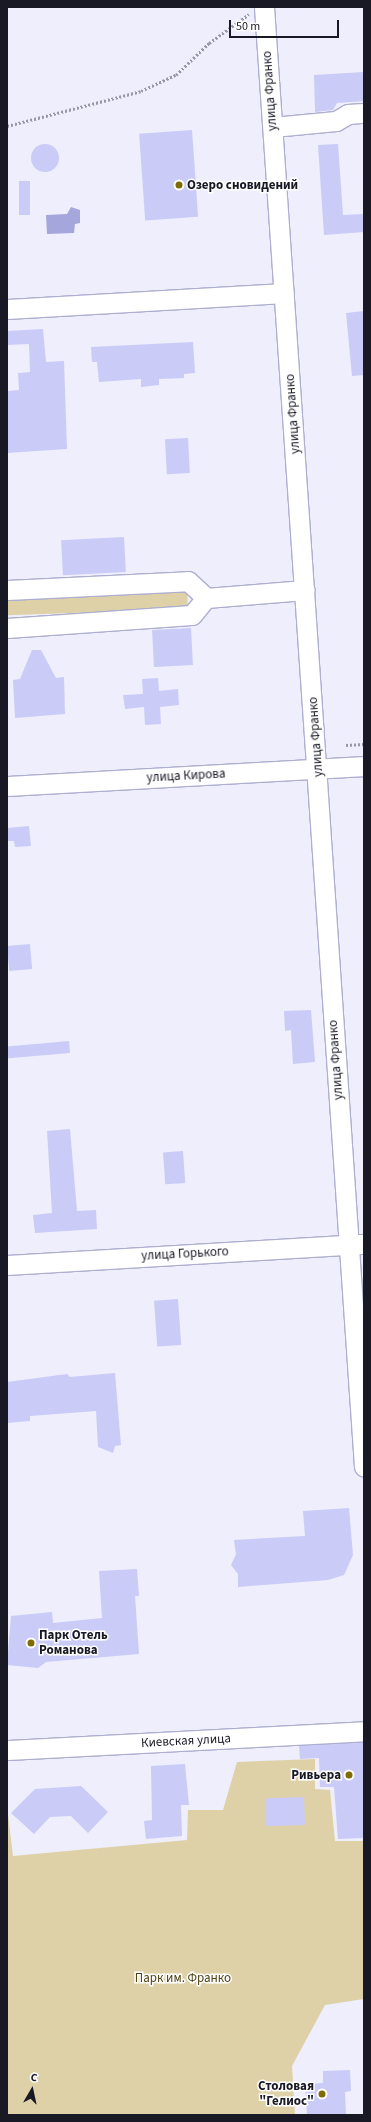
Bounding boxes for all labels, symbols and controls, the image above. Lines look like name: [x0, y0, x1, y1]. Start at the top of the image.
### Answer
scale bar: [231, 12, 341, 38]
text: 50 m: [236, 18, 260, 35]
street label: улица Франко: [259, 50, 281, 132]
place label: Озеро сновидений: [187, 177, 298, 193]
marker: Озеро сновидений: [174, 180, 184, 190]
street label: улица Франко: [282, 373, 304, 455]
street label: улица Франко: [305, 696, 327, 778]
street label: улица Кирова: [146, 766, 226, 786]
street label: улица Франко: [325, 1019, 347, 1101]
street label: улица Горького: [141, 1244, 229, 1264]
place label: Парк Отель Романова: [39, 1628, 108, 1659]
marker: Парк Отель Романова: [26, 1638, 36, 1648]
street label: Киевская улица: [141, 1731, 231, 1751]
place label: Ривьера: [291, 1767, 341, 1783]
marker: Ривьера: [344, 1770, 354, 1780]
park label: Парк им. Франко: [135, 1970, 231, 1986]
north arrow: [12, 2070, 52, 2110]
text: С: [30, 2070, 38, 2086]
place label: Столовая "Гелиос": [258, 2079, 314, 2110]
marker: Столовая "Гелиос": [317, 2089, 327, 2099]

